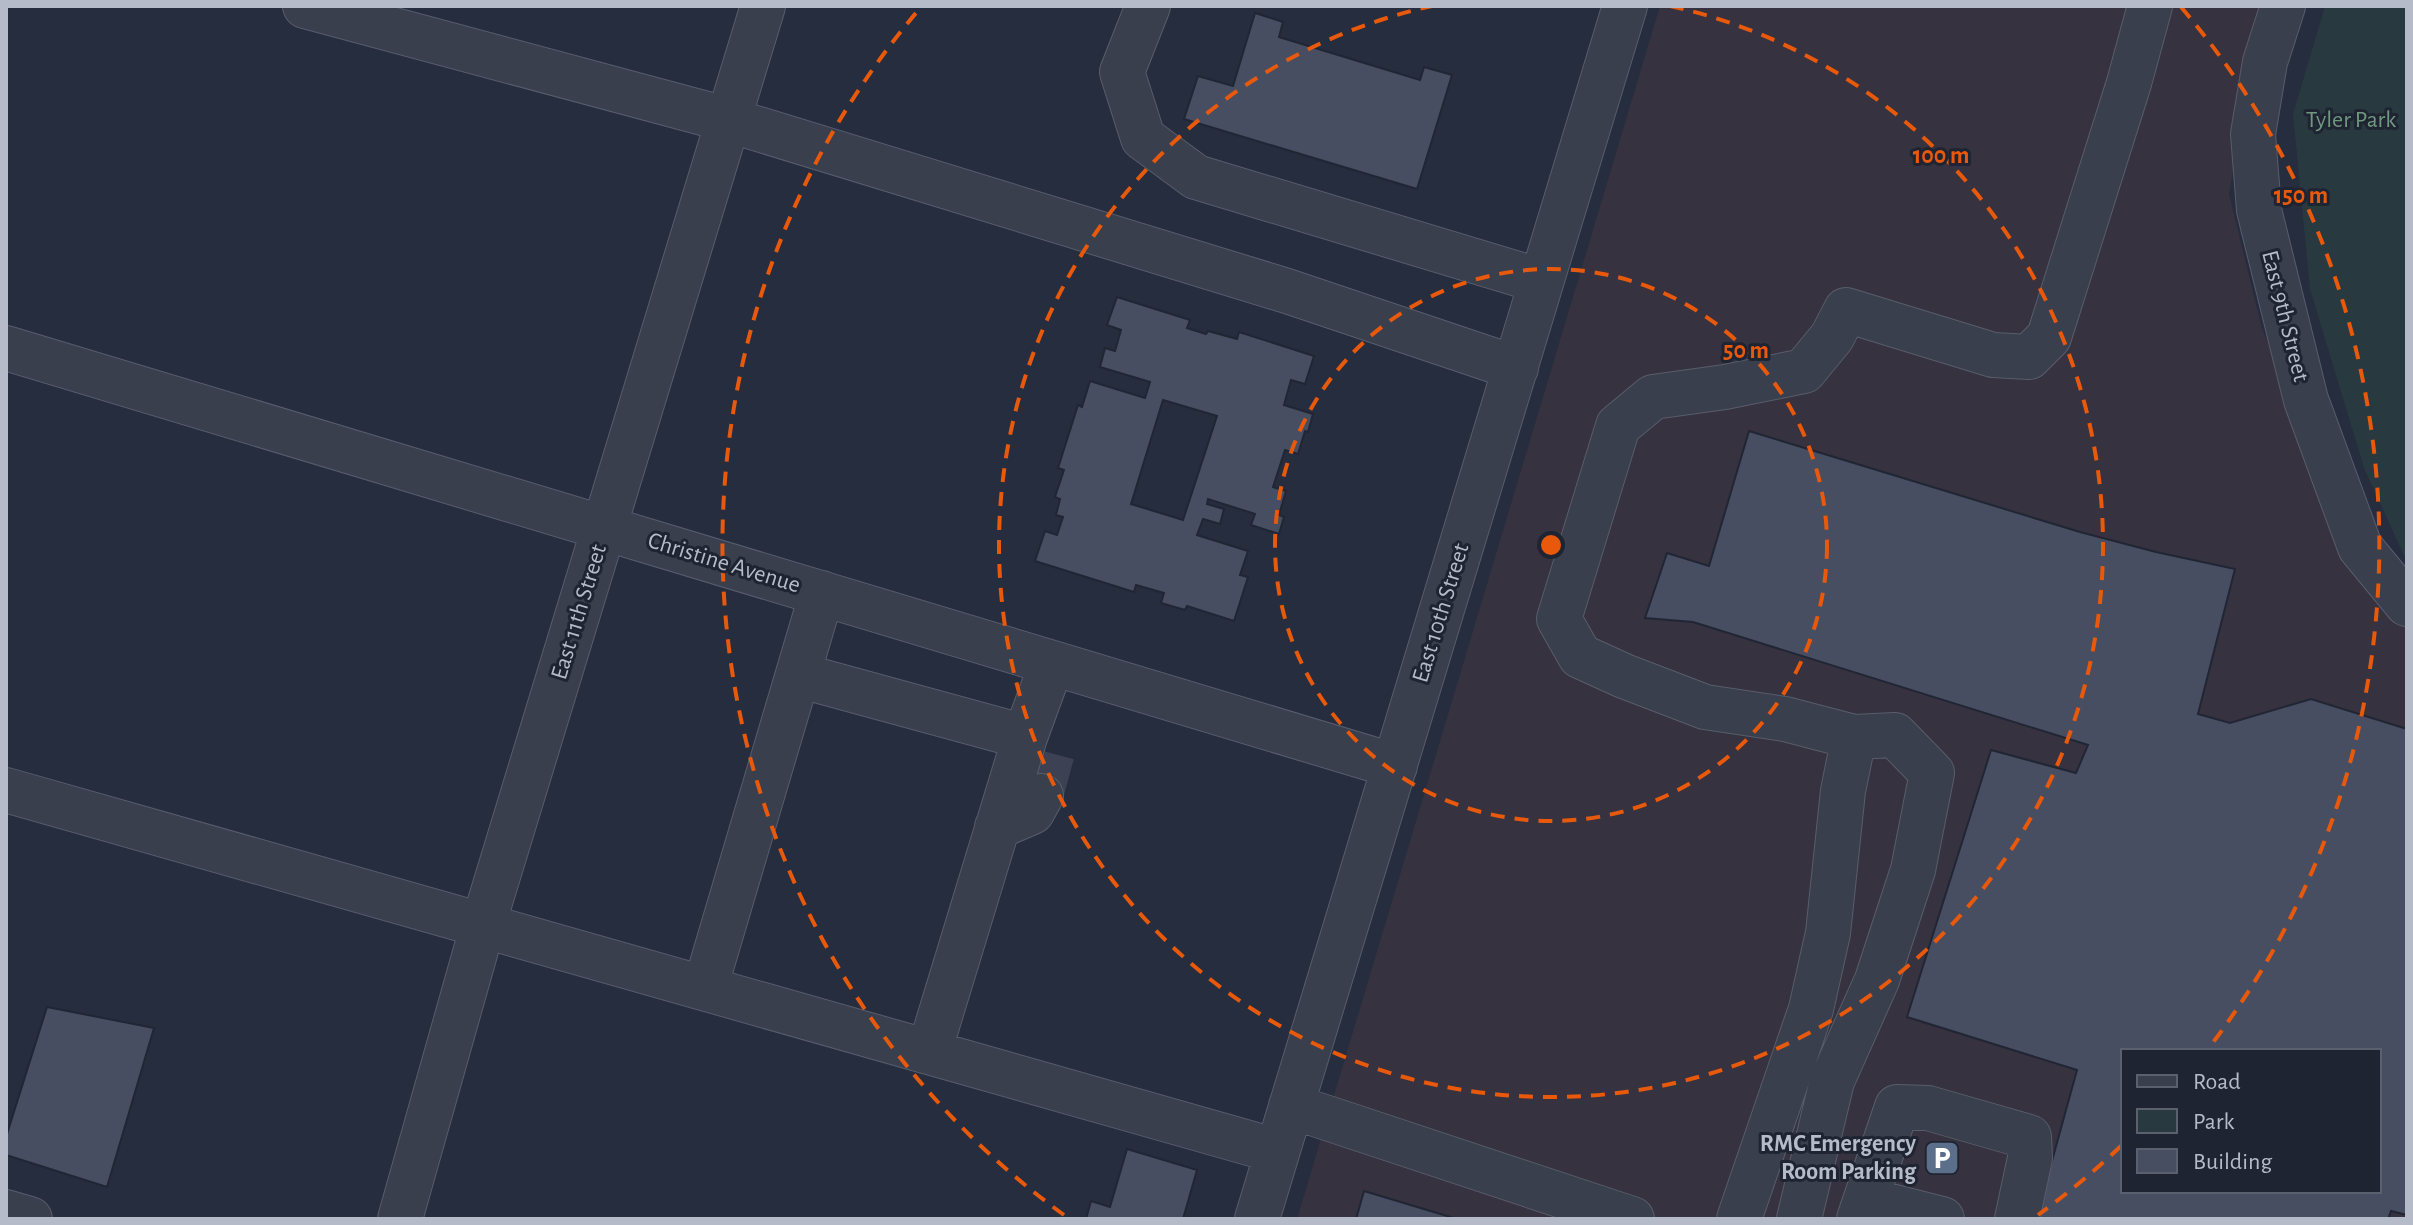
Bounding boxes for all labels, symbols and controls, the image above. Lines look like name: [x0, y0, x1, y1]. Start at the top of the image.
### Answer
park label: Tyler Park: [2306, 108, 2396, 132]
text: 100 m: [1913, 144, 1969, 168]
text: 150 m: [2274, 184, 2328, 208]
street label: East 9th Street: [2257, 248, 2313, 385]
text: 50 m: [1723, 339, 1769, 363]
street label: Christine Avenue: [645, 528, 803, 598]
centre of rings: [1537, 531, 1565, 559]
street label: East 10th Street: [1408, 540, 1474, 685]
street label: East 11th Street: [547, 541, 611, 682]
legend: [2121, 1049, 2381, 1193]
text: Road: [2193, 1070, 2241, 1094]
text: Park: [2193, 1110, 2234, 1134]
place label: RMC Emergency Room Parking: [1760, 1132, 1917, 1184]
parking icon: RMC Emergency Room Parking: [1923, 1139, 1961, 1177]
text: Building: [2193, 1150, 2272, 1174]

